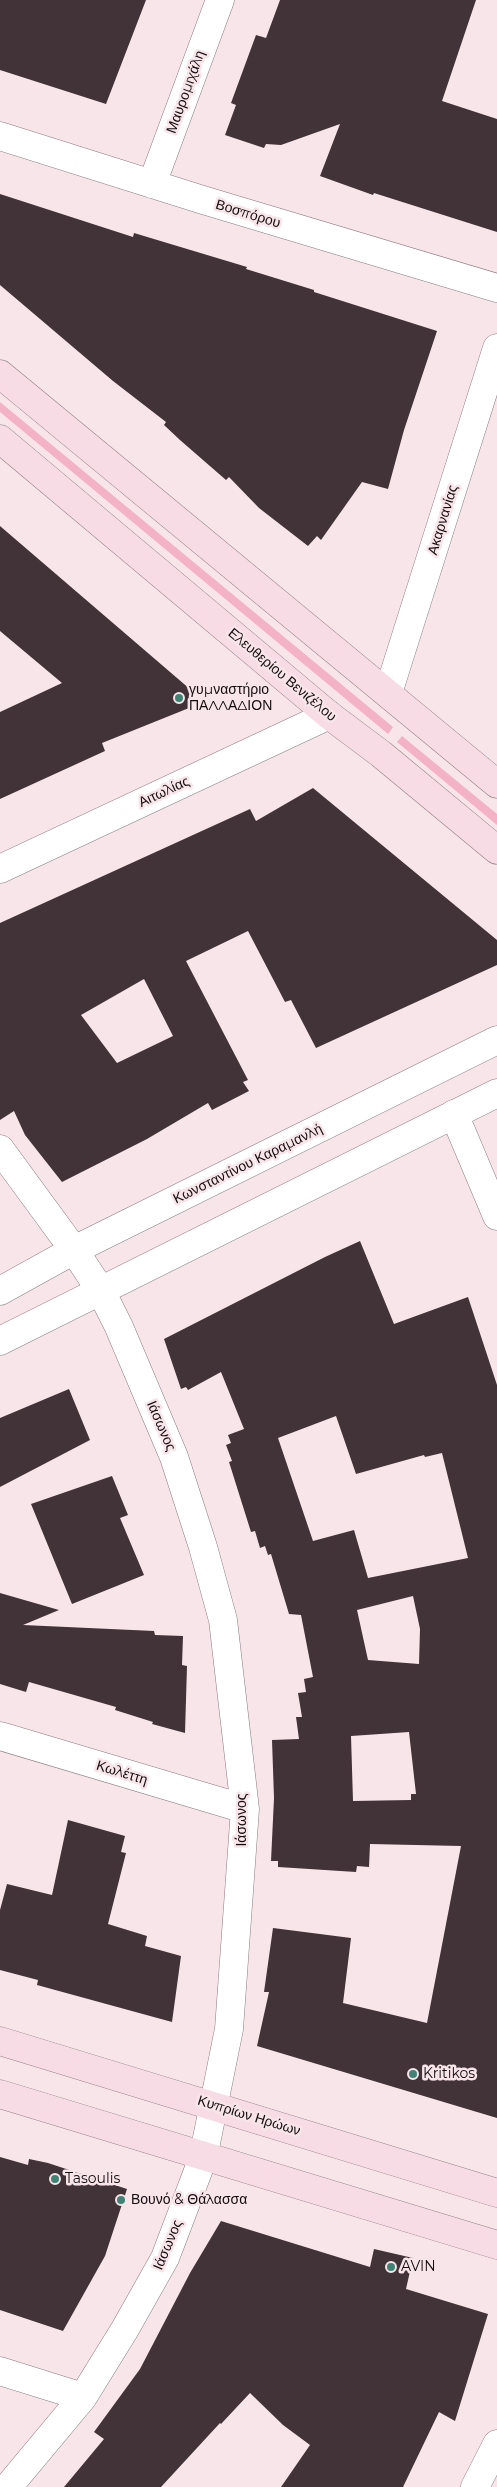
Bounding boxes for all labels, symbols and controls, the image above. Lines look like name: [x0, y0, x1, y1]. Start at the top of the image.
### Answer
street label: Μαυρομιχάλη: [163, 48, 209, 136]
street label: Βοσπόρου: [213, 196, 283, 232]
street label: Ακαρνανίας: [424, 483, 462, 557]
street label: Ελευθερίου Βενιζέλου: [224, 625, 340, 725]
place label: γυμναστήριο ΠΑΛΛΑΔΙΟΝ: [189, 682, 272, 714]
marker: γυμναστήριο ΠΑΛΛΑΔΙΟΝ: [173, 692, 185, 704]
street label: Αιτωλίας: [136, 773, 192, 811]
street label: Κωνσταντίνου Καραμανλή: [171, 1120, 325, 1208]
street label: Ιάσωνος: [143, 1398, 179, 1454]
street label: Κωλέττη: [94, 1757, 150, 1789]
street label: Ιάσωνος: [234, 1793, 250, 1847]
place label: Kritikos: [423, 2066, 475, 2082]
marker: Kritikos: [407, 2068, 419, 2080]
street label: Κυπρίων Ηρώων: [196, 2092, 302, 2140]
place label: Tasoulis: [65, 2171, 120, 2187]
marker: Tasoulis: [49, 2173, 61, 2185]
place label: Βουνό & Θάλασσα: [131, 2192, 247, 2208]
marker: Βουνό & Θάλασσα: [115, 2194, 127, 2206]
street label: Ιάσωνος: [150, 2217, 186, 2273]
place label: AVIN: [401, 2259, 436, 2275]
marker: AVIN: [385, 2261, 397, 2273]

